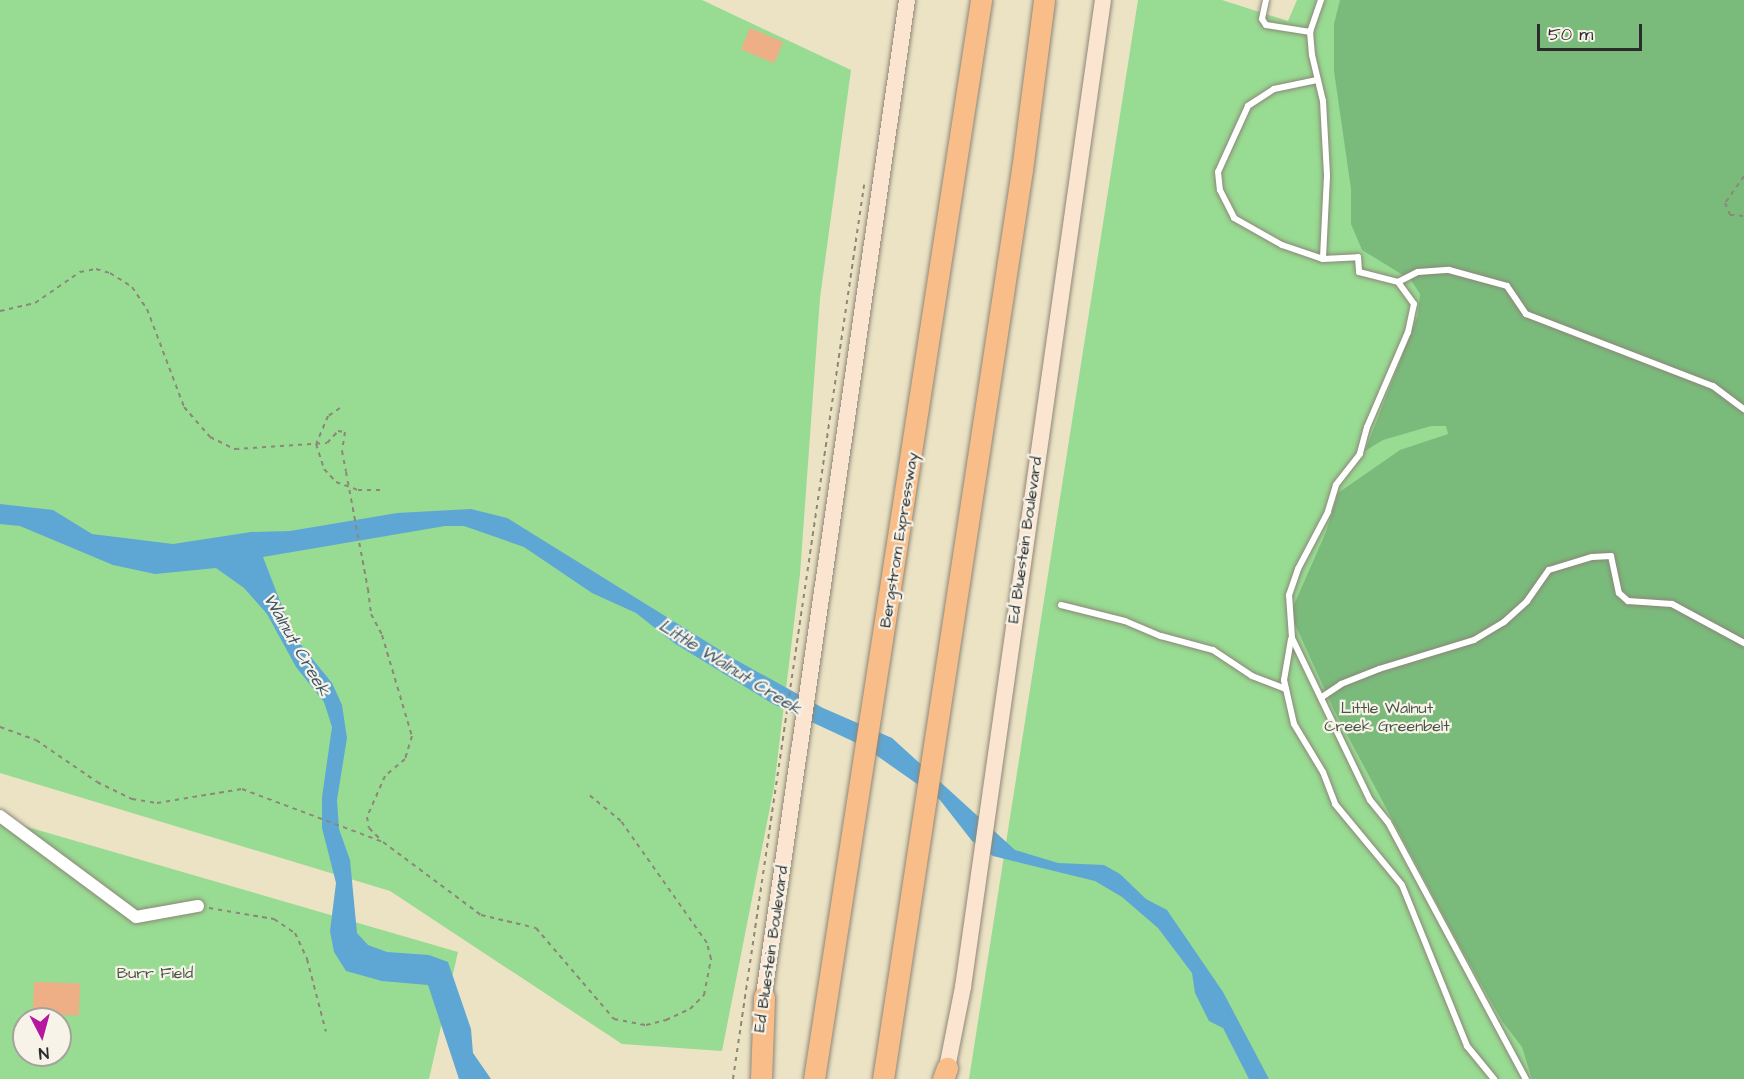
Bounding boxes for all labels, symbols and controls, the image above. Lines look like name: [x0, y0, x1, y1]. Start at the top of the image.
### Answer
scale bar: [1540, 12, 1645, 50]
text: 50 m: [1548, 22, 1593, 47]
street label: Bergstrom Expressway: [876, 451, 922, 629]
street label: Ed Bluestein Boulevard: [1004, 456, 1046, 624]
water label: Walnut Creek: [258, 590, 334, 700]
water label: Little Walnut Creek: [655, 615, 805, 721]
park label: Little Walnut Creek Greenbelt: [1324, 698, 1450, 736]
street label: Ed Bluestein Boulevard: [750, 865, 792, 1033]
park label: Burr Field: [117, 963, 193, 983]
north arrow: [12, 1007, 72, 1067]
text: N: [38, 1041, 50, 1064]

